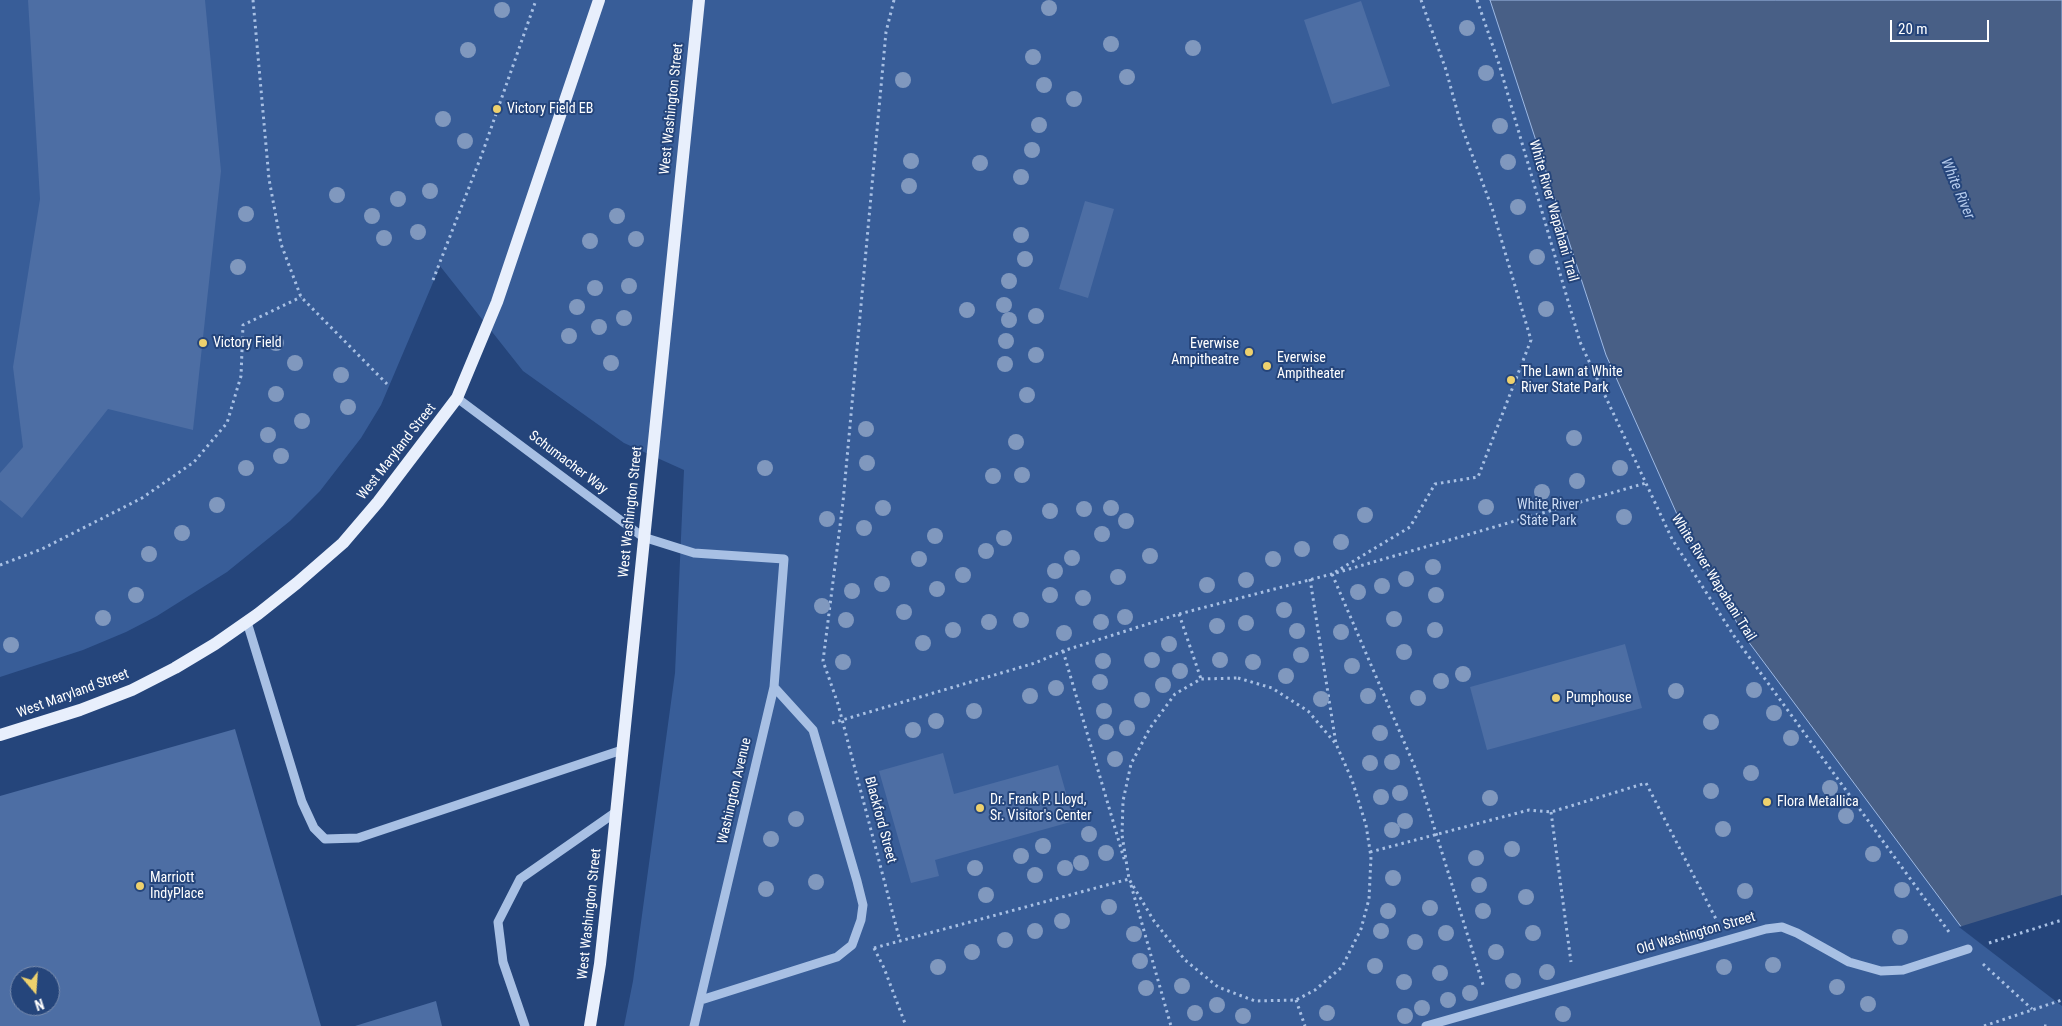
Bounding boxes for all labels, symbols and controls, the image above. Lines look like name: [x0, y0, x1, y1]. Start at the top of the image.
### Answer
scale bar: [1892, 10, 1991, 42]
text: 20 m: [1898, 20, 1928, 38]
street label: West Washington Street: [657, 43, 687, 175]
place label: Victory Field EB: [507, 101, 593, 117]
marker: Victory Field EB: [491, 103, 503, 115]
street label: White River Wapahani Trail: [1525, 138, 1581, 284]
water label: White River: [1936, 156, 1978, 222]
place label: Victory Field: [213, 335, 282, 351]
place label: Everwise Ampitheatre: [1171, 336, 1239, 368]
marker: Victory Field: [197, 337, 209, 349]
marker: Everwise Ampitheatre: [1243, 346, 1255, 358]
place label: Everwise Ampitheater: [1277, 350, 1345, 382]
marker: Everwise Ampitheater: [1261, 360, 1273, 372]
place label: The Lawn at White River State Park: [1521, 364, 1623, 397]
marker: The Lawn at White River State Park: [1505, 374, 1517, 386]
street label: West Maryland Street: [354, 400, 440, 504]
street label: Schumacher Way: [525, 428, 611, 498]
street label: West Washington Street: [616, 446, 646, 578]
park label: White River State Park: [1517, 497, 1579, 530]
street label: White River Wapahani Trail: [1667, 511, 1759, 645]
street label: West Maryland Street: [15, 666, 131, 722]
place label: Pumphouse: [1566, 690, 1631, 706]
marker: Pumphouse: [1550, 692, 1562, 704]
street label: Washington Avenue: [715, 736, 755, 846]
street label: Blackford Street: [860, 775, 900, 865]
place label: Dr. Frank P. Lloyd, Sr. Visitor's Center: [990, 792, 1091, 824]
place label: Flora Metallica: [1777, 794, 1859, 810]
marker: Flora Metallica: [1761, 796, 1773, 808]
marker: Dr. Frank P. Lloyd, Sr. Visitor's Center: [974, 802, 986, 814]
street label: West Washington Street: [575, 848, 605, 980]
place label: Marriott IndyPlace: [150, 870, 204, 902]
marker: Marriott IndyPlace: [134, 880, 146, 892]
street label: Old Washington Street: [1635, 909, 1757, 959]
north arrow: [10, 966, 60, 1016]
text: N: [33, 995, 46, 1013]

